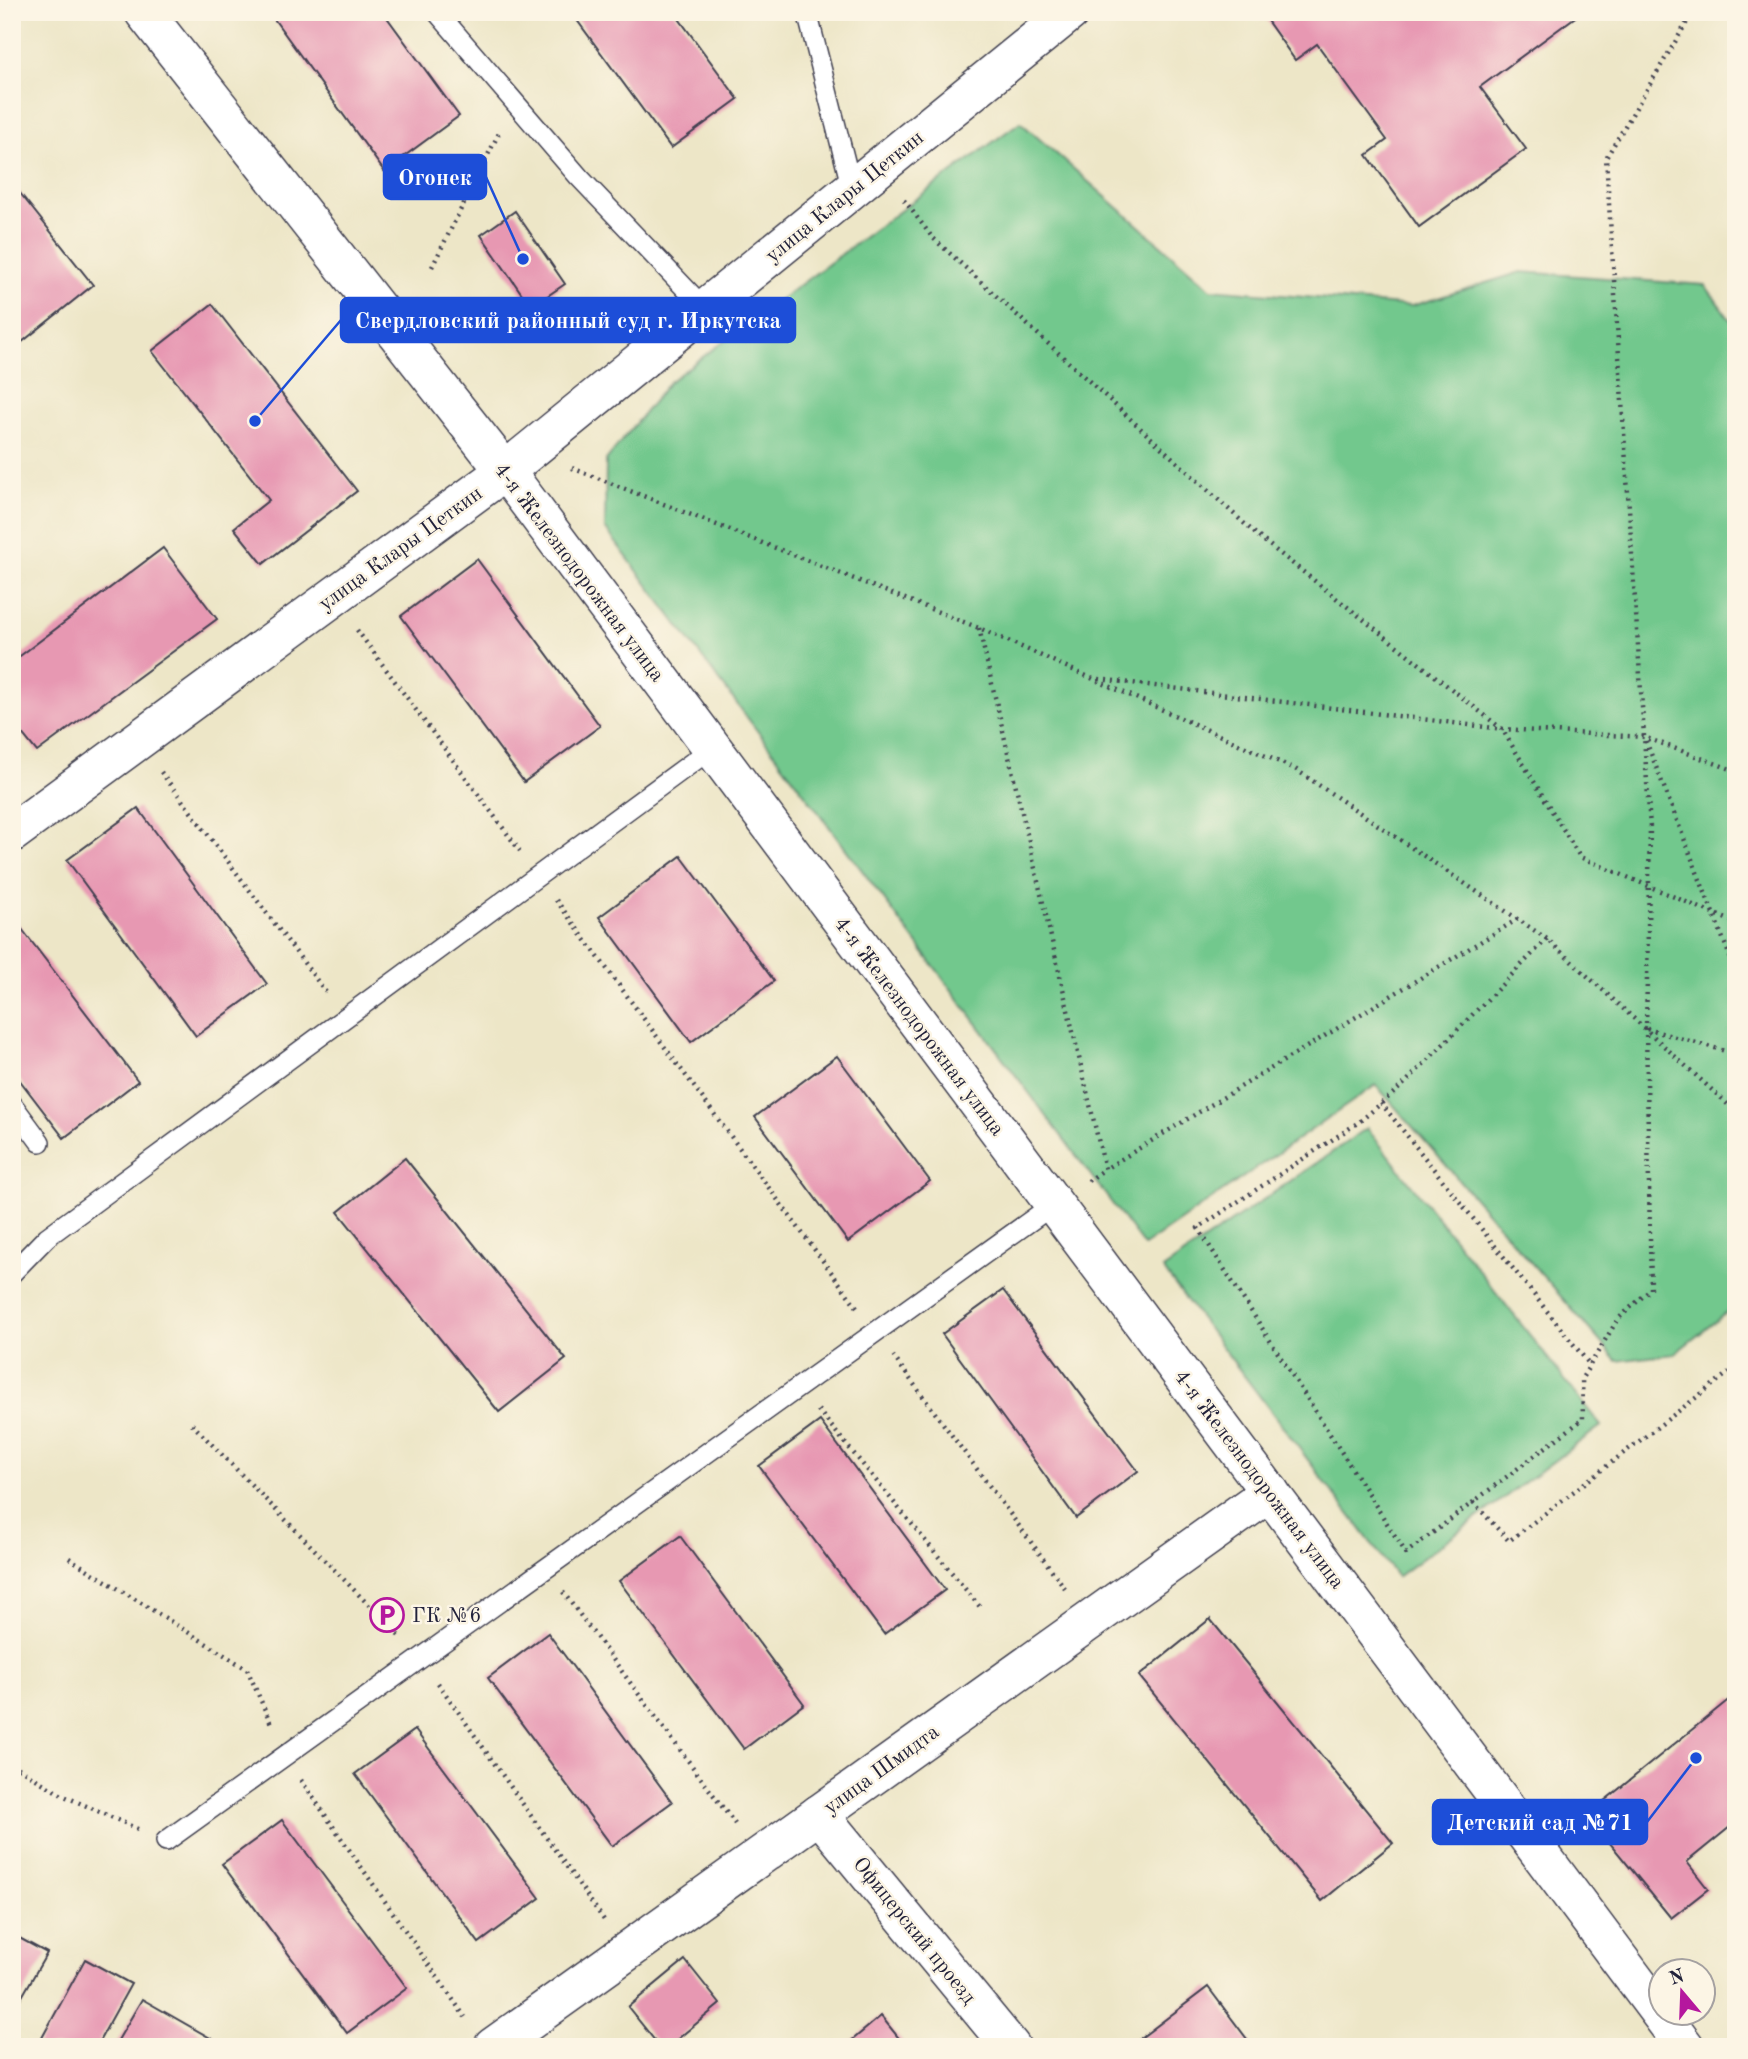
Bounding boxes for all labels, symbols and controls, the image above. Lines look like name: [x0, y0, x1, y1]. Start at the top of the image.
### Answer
street label: улица Клары Цеткин: [762, 127, 928, 267]
callout: Огонек: [384, 155, 486, 199]
text: Огонек: [398, 167, 472, 190]
callout: Свердловский районный суд г. Иркутска: [341, 298, 795, 342]
text: Свердловский районный суд г. Иркутска: [355, 310, 782, 333]
street label: 4-я Железнодорожная улица: [490, 460, 668, 686]
street label: улица Клары Цеткин: [315, 483, 486, 615]
street label: 4-я Железнодорожная улица: [830, 914, 1008, 1140]
street label: 4-я Железнодорожная улица: [1170, 1367, 1348, 1593]
parking icon: ГК №6: [368, 1596, 406, 1634]
place label: ГК №6: [412, 1606, 481, 1627]
street label: улица Шмидта: [820, 1722, 943, 1819]
callout: Детский сад №71: [1433, 1800, 1647, 1844]
text: Детский сад №71: [1447, 1812, 1633, 1835]
street label: Офицерский проезд: [848, 1854, 980, 2009]
north arrow: [1646, 1958, 1716, 2028]
text: N: [1667, 1967, 1688, 1990]

